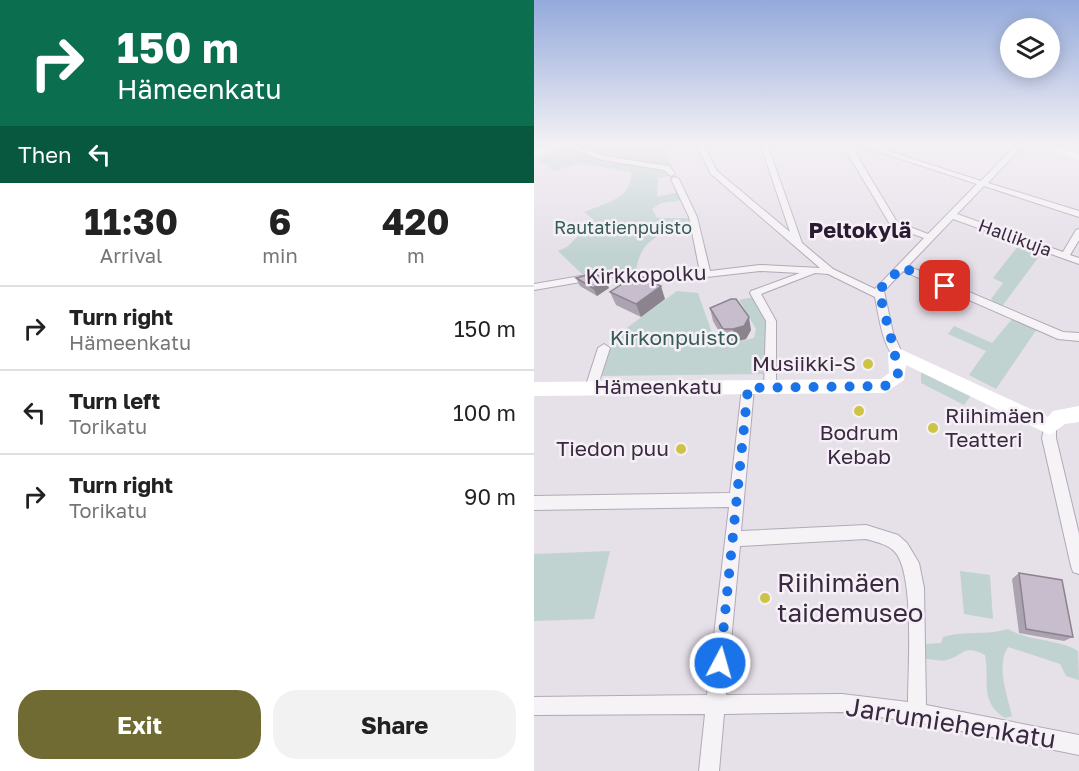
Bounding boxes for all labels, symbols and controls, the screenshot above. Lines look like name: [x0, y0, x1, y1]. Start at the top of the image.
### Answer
map controls: [1000, 18, 1060, 78]
button: layers: [1000, 18, 1060, 78]
text: 150 m: [117, 22, 239, 72]
icon: right: [18, 24, 96, 102]
text: Hämeenkatu: [117, 73, 282, 105]
icon: left: [83, 138, 116, 171]
text: Then: [18, 141, 71, 168]
text: 11:30: [84, 200, 178, 243]
text: 6: [269, 200, 291, 243]
text: 420: [382, 200, 450, 243]
street label: Hallikuja: [976, 214, 1055, 260]
park label: Rautatienpuisto: [554, 216, 692, 238]
district label: Peltokylä: [809, 216, 911, 243]
text: Arrival: [100, 243, 163, 267]
text: min: [262, 243, 298, 267]
text: m: [407, 243, 425, 267]
street label: Kirkkopolku: [585, 259, 707, 289]
pin: [919, 260, 970, 311]
icon: arrive: [928, 269, 961, 302]
text: Turn right: [69, 303, 173, 330]
icon: right: [18, 312, 51, 345]
text: 150 m: [454, 315, 516, 342]
park label: Kirkonpuisto: [610, 324, 738, 350]
text: Hämeenkatu: [69, 330, 191, 354]
place label: Musiikki-S: [752, 350, 856, 376]
marker: Musiikki-S: [861, 357, 875, 371]
street label: Hämeenkatu: [594, 373, 722, 399]
text: Turn left: [69, 387, 160, 414]
icon: left: [18, 396, 51, 429]
text: 100 m: [453, 399, 516, 426]
place label: Riihimäen Teatteri: [945, 402, 1045, 452]
marker: Bodrum Kebab: [852, 404, 866, 418]
text: Torikatu: [69, 414, 147, 438]
place label: Bodrum Kebab: [819, 419, 899, 469]
marker: Riihimäen Teatteri: [926, 421, 940, 435]
place label: Tiedon puu: [556, 435, 669, 461]
marker: Tiedon puu: [674, 442, 688, 456]
text: Turn right: [69, 471, 173, 498]
icon: right: [18, 480, 51, 513]
text: 90 m: [464, 483, 516, 510]
text: Torikatu: [69, 498, 147, 522]
place label: Riihimäen taidemuseo: [777, 567, 923, 628]
marker: Riihimäen taidemuseo: [758, 591, 772, 605]
position arrow: [688, 631, 752, 695]
button: Exit: [18, 690, 261, 759]
button: Share: [273, 690, 516, 759]
street label: Jarrumiehenkatu: [844, 691, 1058, 754]

